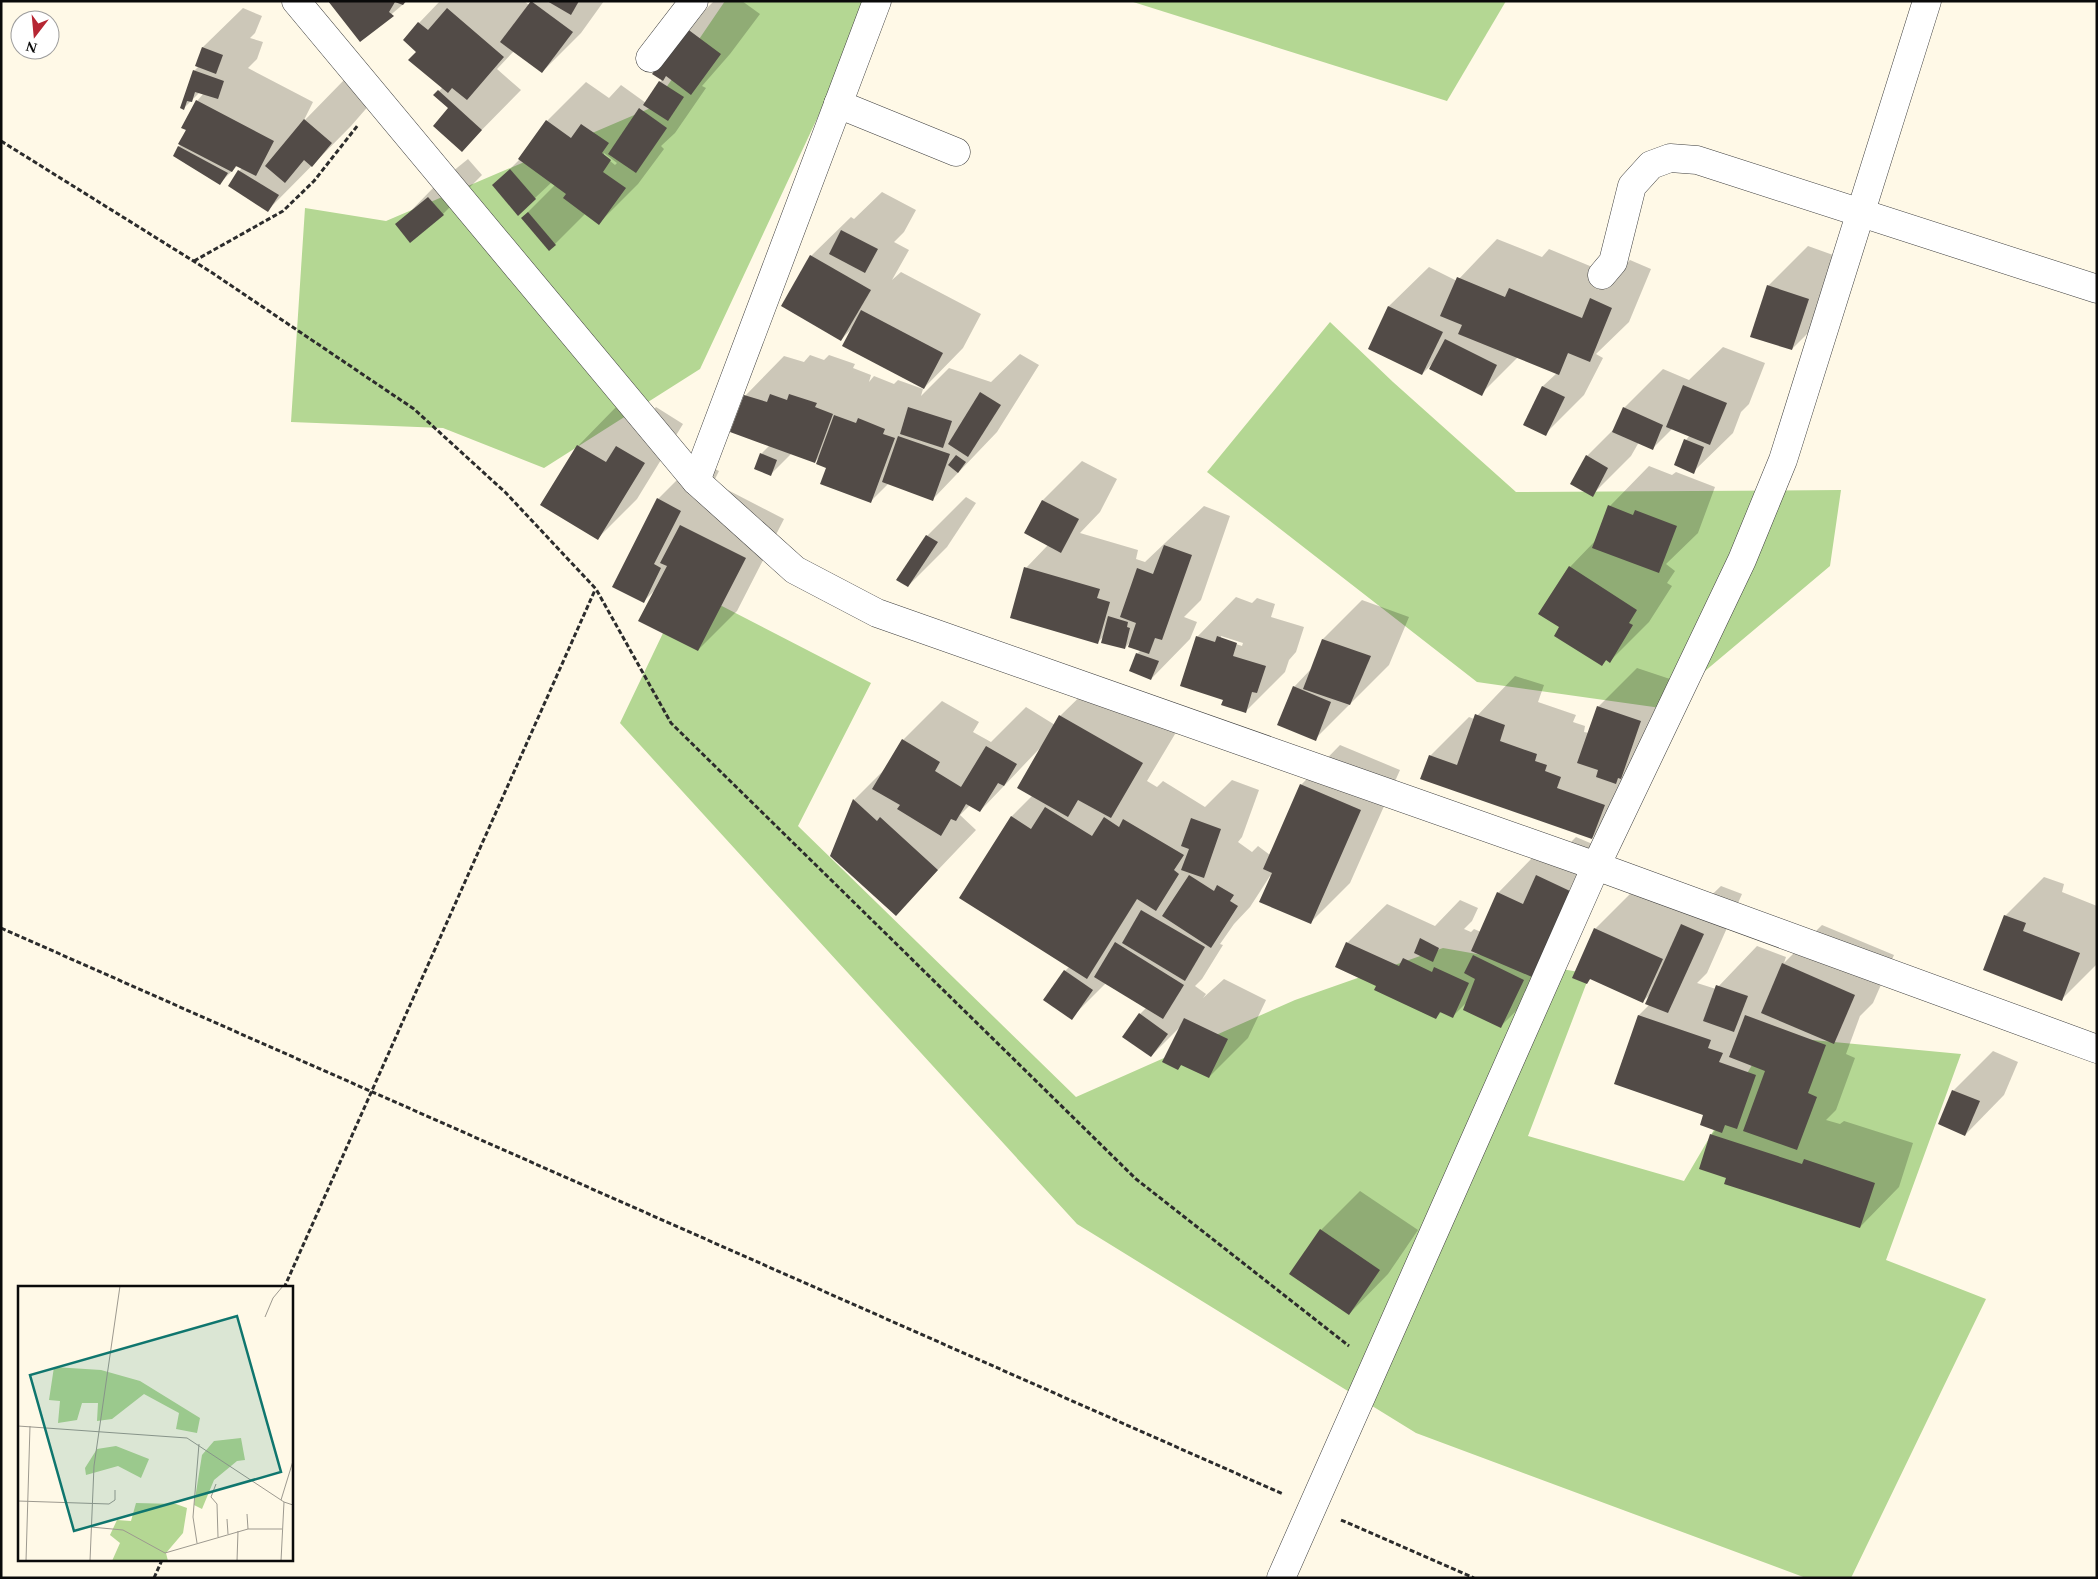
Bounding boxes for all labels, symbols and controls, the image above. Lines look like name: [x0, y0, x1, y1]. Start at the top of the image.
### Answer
north arrow: [10, 10, 60, 60]
text: N: [23, 35, 40, 59]
inset map: [18, 1286, 292, 1562]

